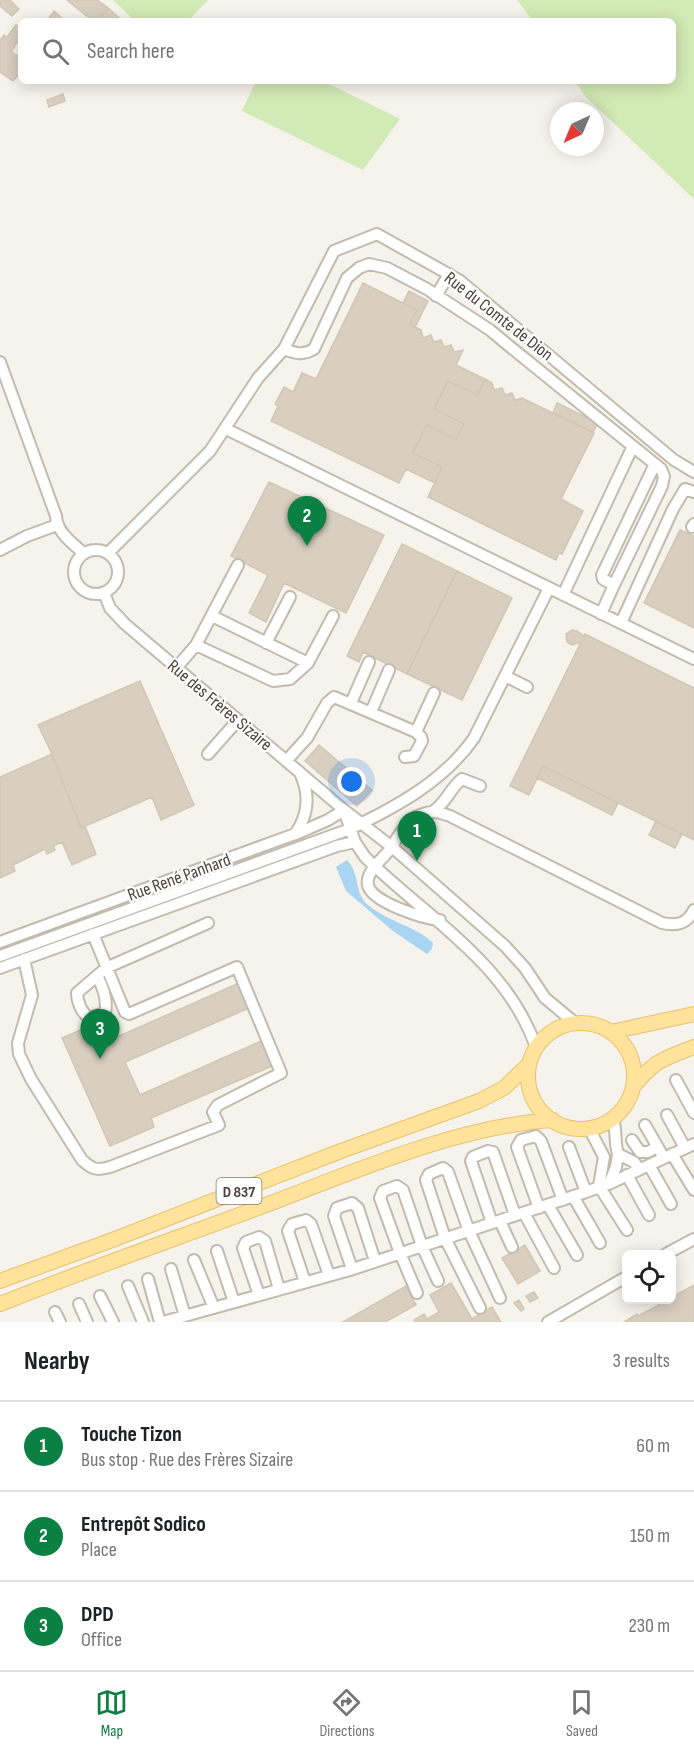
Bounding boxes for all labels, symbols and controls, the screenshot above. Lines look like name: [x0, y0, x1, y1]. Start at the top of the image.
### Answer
search box: [18, 18, 676, 84]
icon: search: [39, 35, 72, 68]
text: Search here: [87, 38, 174, 65]
north arrow: [550, 102, 604, 156]
street label: Rue du Comte de Dion: [440, 267, 557, 365]
pin: 2: [288, 496, 326, 546]
street label: Rue des Frères Sizaire: [163, 655, 276, 755]
your location: [337, 767, 366, 796]
pin: 1: [398, 812, 436, 861]
street label: Rue René Panhard: [125, 849, 234, 906]
pin: 3: [80, 1010, 120, 1059]
road number: D 837: [216, 1178, 262, 1204]
map controls: [622, 1250, 676, 1304]
button: locate: [622, 1250, 676, 1304]
text: Nearby: [24, 1346, 90, 1377]
text: 3 results: [613, 1349, 670, 1373]
text: Touche Tizon: [81, 1421, 182, 1448]
text: 1: [40, 1434, 47, 1458]
text: 60 m: [636, 1434, 670, 1458]
text: Bus stop · Rue des Frères Sizaire: [81, 1448, 293, 1472]
text: Entrepôt Sodico: [81, 1511, 206, 1538]
text: 2: [39, 1524, 48, 1548]
text: 150 m: [630, 1524, 670, 1548]
text: Place: [81, 1538, 117, 1562]
text: DPD: [81, 1601, 114, 1628]
text: 3: [39, 1614, 48, 1638]
text: 230 m: [628, 1614, 670, 1638]
text: Office: [81, 1628, 122, 1652]
tab: Map: [95, 1686, 128, 1741]
tab: Directions: [319, 1686, 374, 1741]
tab: Saved: [565, 1686, 598, 1741]

